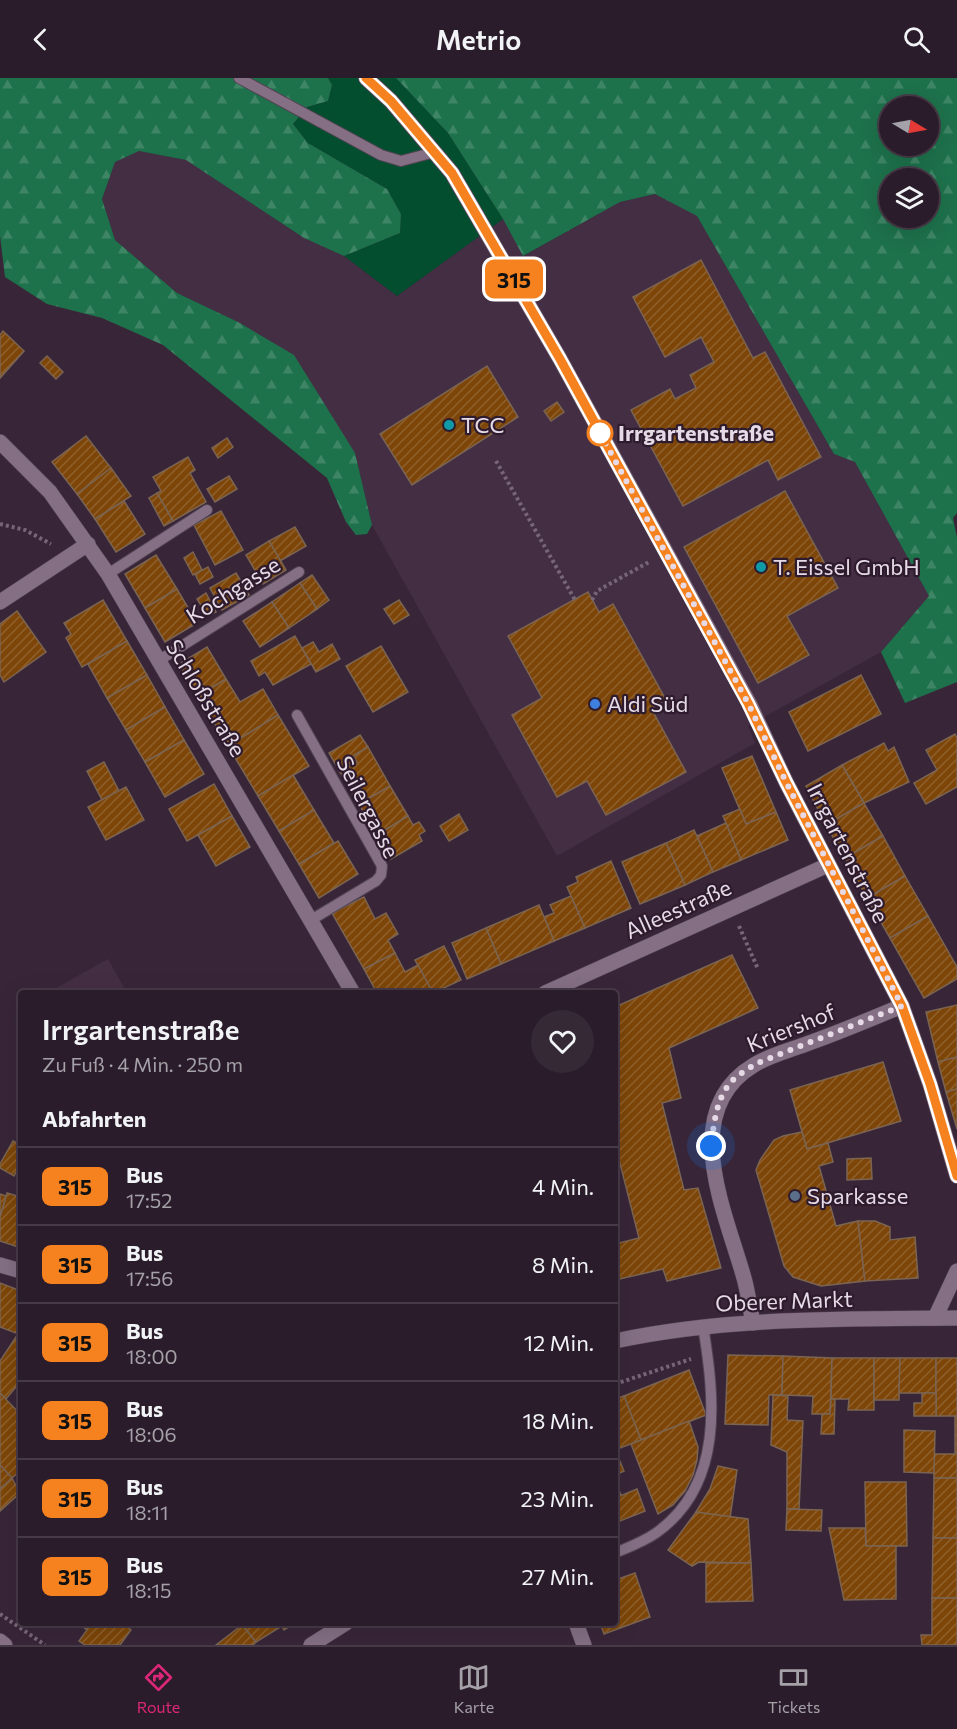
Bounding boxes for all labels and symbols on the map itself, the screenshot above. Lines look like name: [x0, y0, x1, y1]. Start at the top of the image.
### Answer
north arrow: [879, 96, 939, 156]
line badge: 315: [480, 260, 548, 298]
place label: TCC: [461, 411, 505, 438]
marker: TCC: [442, 418, 456, 432]
place label: Irrgartenstraße: [618, 419, 774, 446]
marker: Irrgartenstraße: [587, 420, 613, 446]
street label: Kochgasse: [181, 550, 285, 629]
place label: T. Eissel GmbH: [773, 553, 920, 580]
marker: T. Eissel GmbH: [754, 560, 768, 574]
street label: Schloßstraße: [161, 634, 252, 761]
place label: Aldi Süd: [607, 690, 688, 717]
marker: Aldi Süd: [588, 697, 602, 711]
street label: Seilergasse: [331, 751, 406, 862]
street label: Irrgartenstraße: [802, 779, 895, 927]
street label: Alleestraße: [620, 873, 735, 944]
street label: Kriershof: [742, 997, 840, 1058]
your location: [696, 1131, 726, 1161]
place label: Sparkasse: [807, 1182, 908, 1209]
marker: Sparkasse: [788, 1189, 802, 1203]
street label: Oberer Markt: [715, 1285, 853, 1316]

